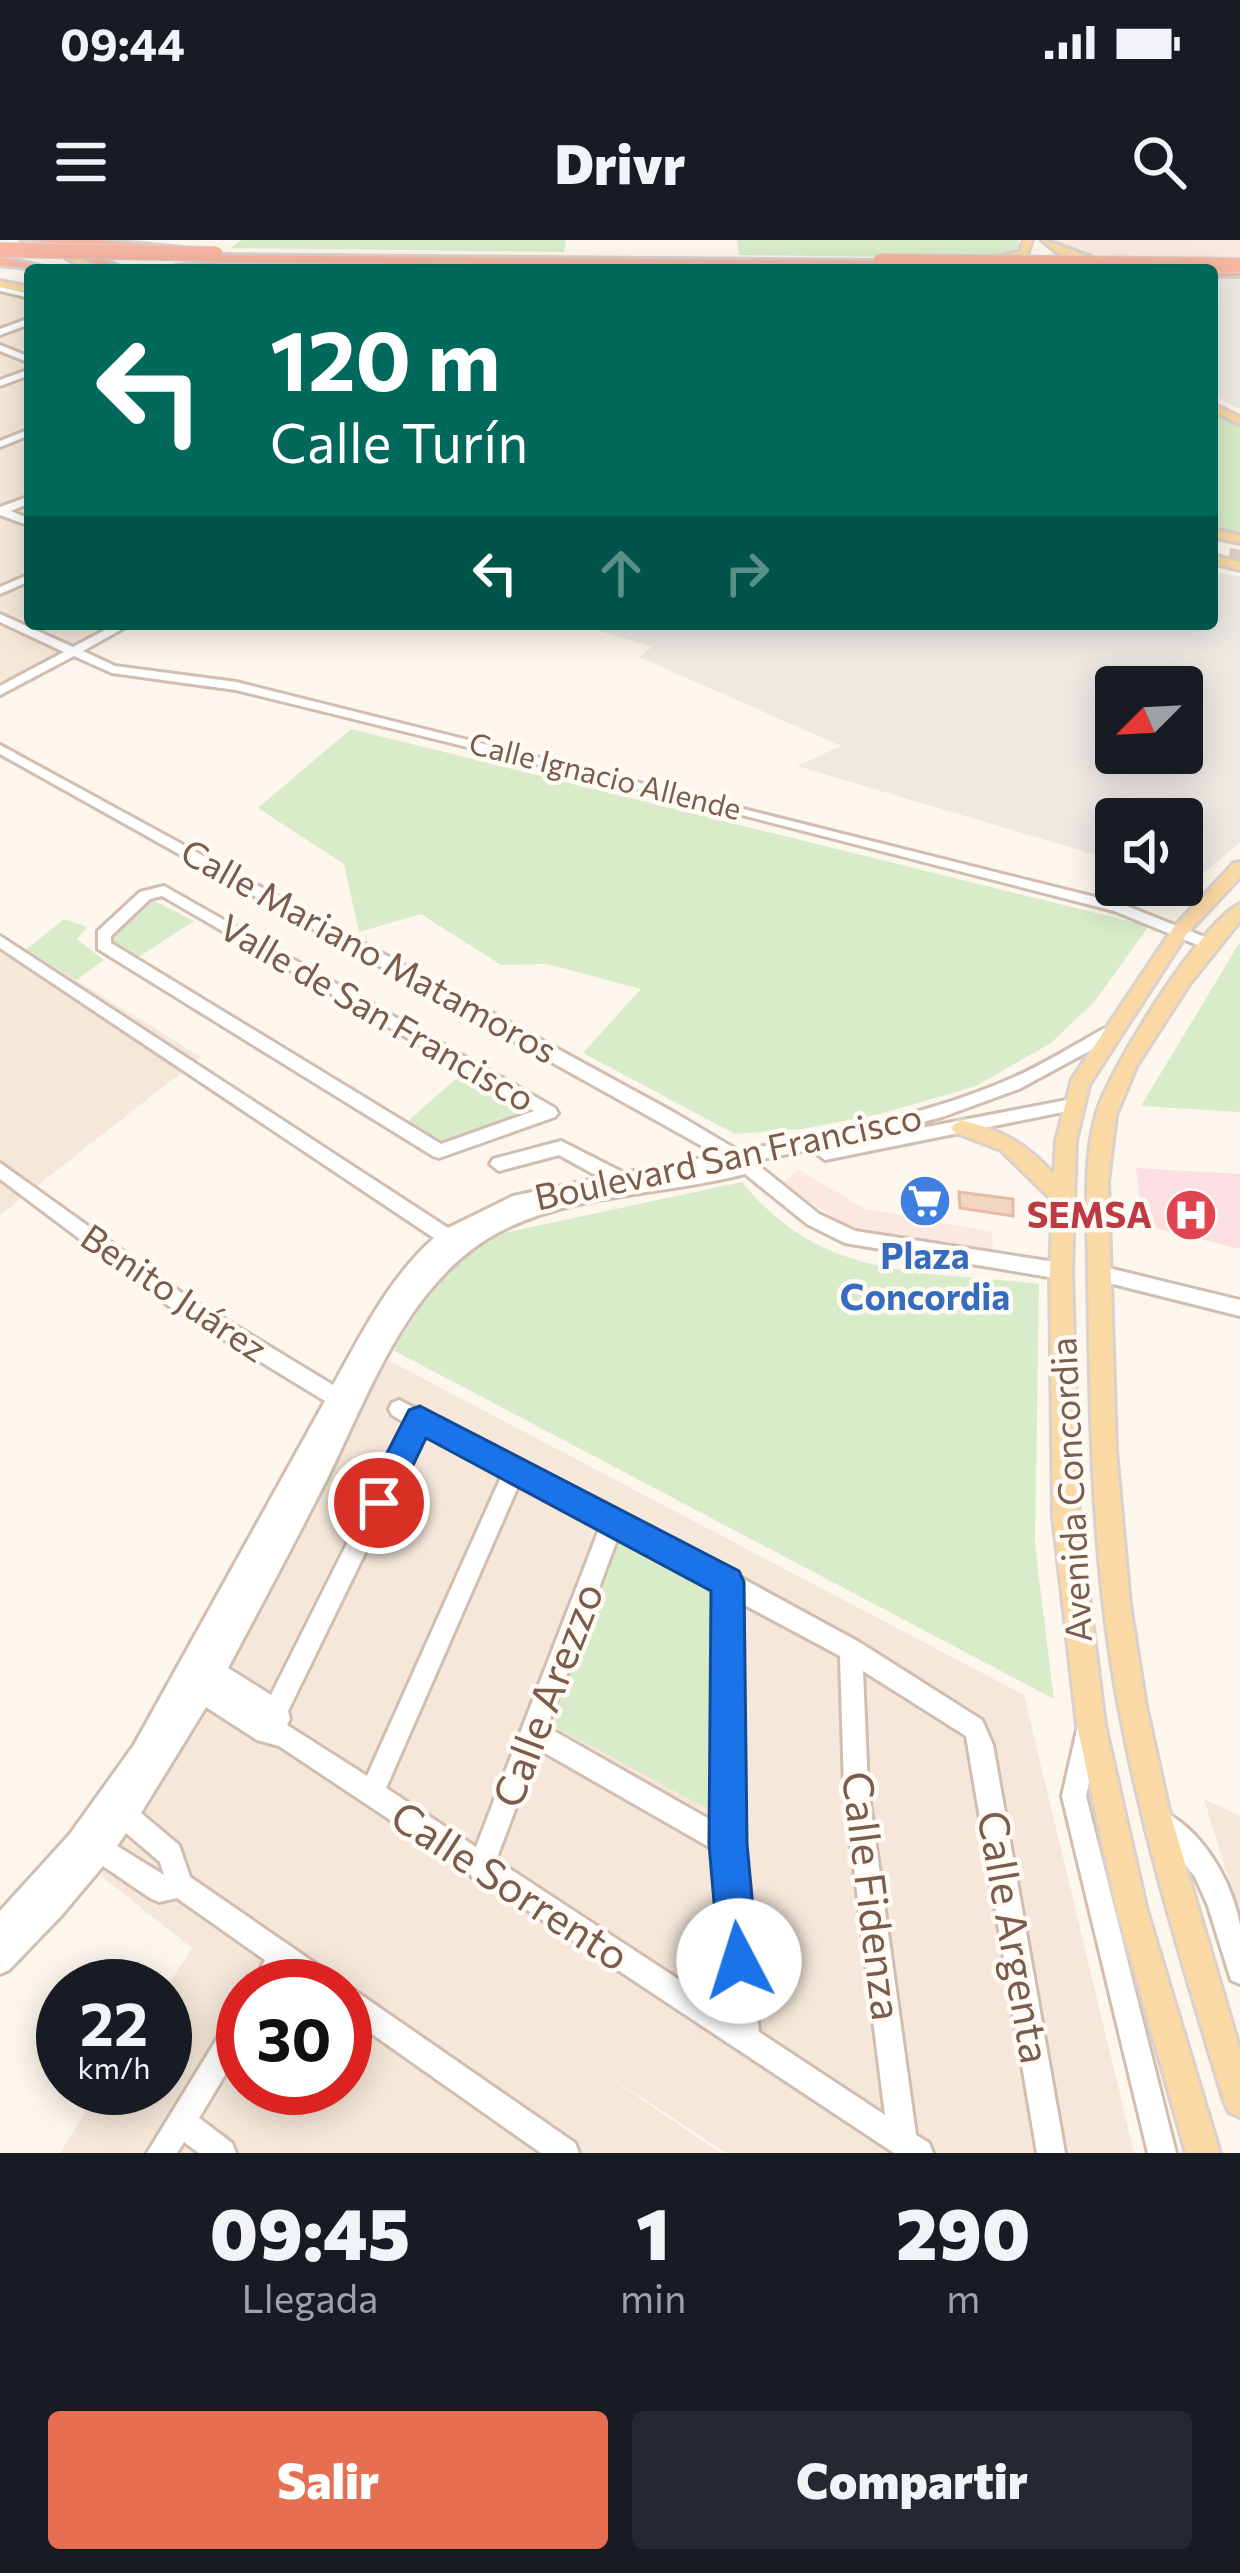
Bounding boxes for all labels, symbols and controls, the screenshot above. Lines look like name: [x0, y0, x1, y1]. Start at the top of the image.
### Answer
text: 09:44: [60, 15, 185, 70]
icon: menu: [48, 129, 114, 195]
text: Drivr: [555, 129, 685, 195]
icon: search: [1126, 129, 1192, 195]
text: 120 m: [270, 306, 500, 408]
icon: left: [72, 312, 228, 468]
text: Calle Turín: [270, 408, 528, 474]
icon: left: [462, 540, 528, 606]
icon: ahead: [588, 540, 654, 606]
icon: right: [714, 540, 780, 606]
north arrow: [1095, 666, 1203, 774]
map controls: [1095, 666, 1203, 906]
street label: Calle Ignacio Allende: [466, 723, 745, 826]
button: sound: [1095, 798, 1203, 906]
street label: Calle Mariano Matamoros: [174, 828, 566, 1071]
street label: Valle de San Francisco: [213, 903, 543, 1119]
street label: Boulevard San Francisco: [530, 1092, 925, 1218]
supermarket icon: Plaza Concordia: [897, 1173, 953, 1229]
hospital icon: SEMSA: [1163, 1187, 1219, 1243]
place label: SEMSA: [1027, 1191, 1152, 1235]
street label: Benito Juárez: [74, 1213, 277, 1370]
place label: Plaza Concordia: [840, 1232, 1010, 1317]
street label: Avenida Concordia: [1039, 1336, 1099, 1644]
pin: [328, 1452, 430, 1554]
icon: arrive: [346, 1470, 412, 1536]
street label: Calle Arezzo: [480, 1575, 613, 1814]
street label: Calle Fidenza: [833, 1768, 915, 2023]
street label: Calle Sorrento: [382, 1788, 640, 1980]
street label: Calle Argenta: [968, 1806, 1064, 2067]
position arrow: [676, 1898, 802, 2024]
speed limit sign: 30: [216, 1959, 372, 2115]
text: 22: [80, 1985, 148, 2058]
text: km/h: [78, 2048, 150, 2085]
text: 09:45: [210, 2187, 410, 2275]
text: 1: [636, 2187, 670, 2275]
text: 290: [896, 2187, 1030, 2275]
text: Llegada: [241, 2273, 378, 2321]
text: min: [620, 2273, 686, 2321]
text: m: [946, 2273, 980, 2321]
button: Salir: [48, 2411, 608, 2549]
button: Compartir: [632, 2411, 1192, 2549]

